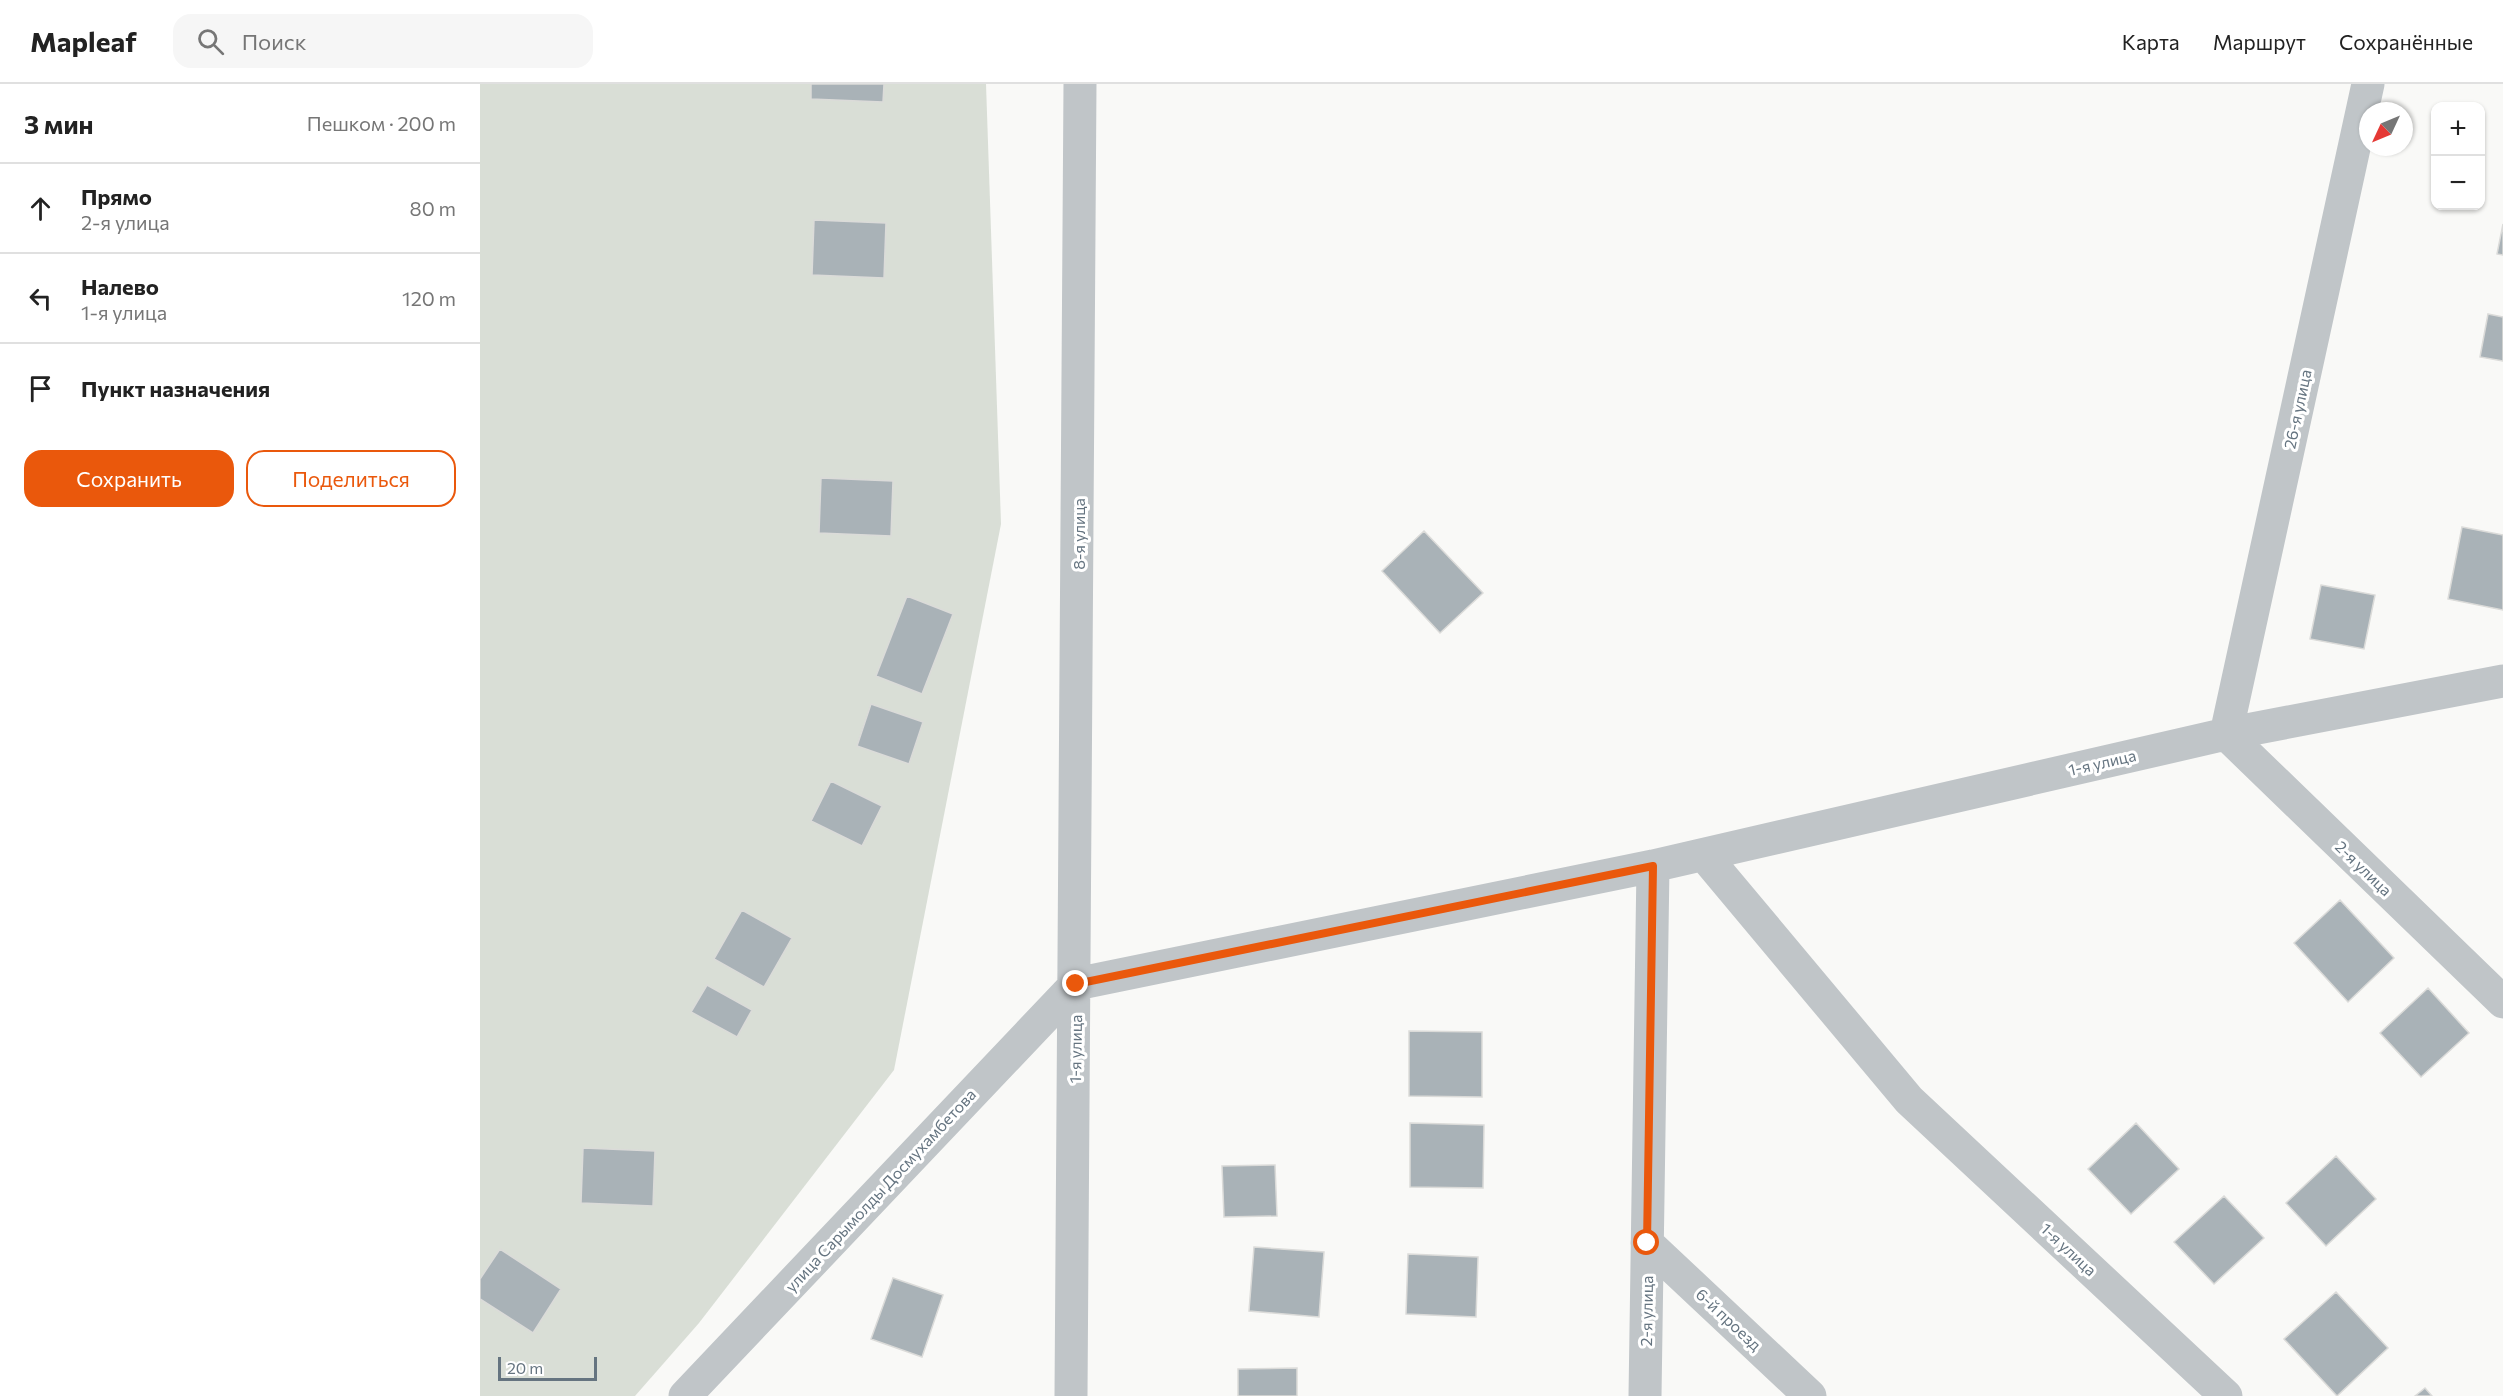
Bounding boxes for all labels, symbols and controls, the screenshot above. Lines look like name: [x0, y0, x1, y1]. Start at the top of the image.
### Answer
search box: [173, 14, 593, 68]
text: Mapleaf: [30, 24, 137, 58]
icon: search: [194, 25, 227, 58]
text: Поиск: [242, 28, 306, 55]
text: Карта: [2122, 29, 2180, 54]
text: Маршрут: [2213, 29, 2306, 54]
text: Сохранённые: [2339, 29, 2473, 54]
north arrow: [2359, 102, 2413, 156]
map controls: [2431, 102, 2485, 210]
button: +: [2431, 102, 2485, 156]
text: 3 мин: [24, 108, 94, 139]
text: Пешком · 200 m: [307, 111, 456, 135]
button: −: [2431, 156, 2485, 210]
text: Прямо: [81, 183, 152, 210]
icon: ahead: [24, 192, 57, 225]
text: 80 m: [410, 196, 456, 220]
text: 2-я улица: [81, 210, 170, 234]
text: Налево: [81, 273, 159, 300]
icon: left: [24, 282, 57, 315]
text: 120 m: [402, 286, 456, 310]
text: 1-я улица: [81, 300, 167, 324]
street label: 26-я улица: [2279, 368, 2315, 450]
icon: arrive: [24, 372, 57, 405]
text: Пункт назначения: [81, 375, 270, 402]
button: Сохранить: [24, 450, 234, 507]
button: Поделиться: [246, 450, 456, 507]
street label: 8-я улица: [1069, 498, 1088, 570]
street label: 1-я улица: [2066, 745, 2138, 779]
street label: 2-я улица: [2332, 837, 2396, 899]
route end: [1062, 970, 1088, 996]
street label: 1-я улица: [1065, 1014, 1085, 1084]
street label: улица Сарымолды Досмухамбетова: [781, 1085, 979, 1295]
street label: 1-я улица: [2037, 1219, 2101, 1279]
route start: [1633, 1229, 1659, 1255]
street label: 2-я улица: [1636, 1275, 1656, 1347]
street label: 6-й проезд: [1692, 1284, 1766, 1354]
scale bar: [498, 1354, 597, 1382]
text: 20 m: [507, 1358, 543, 1377]

